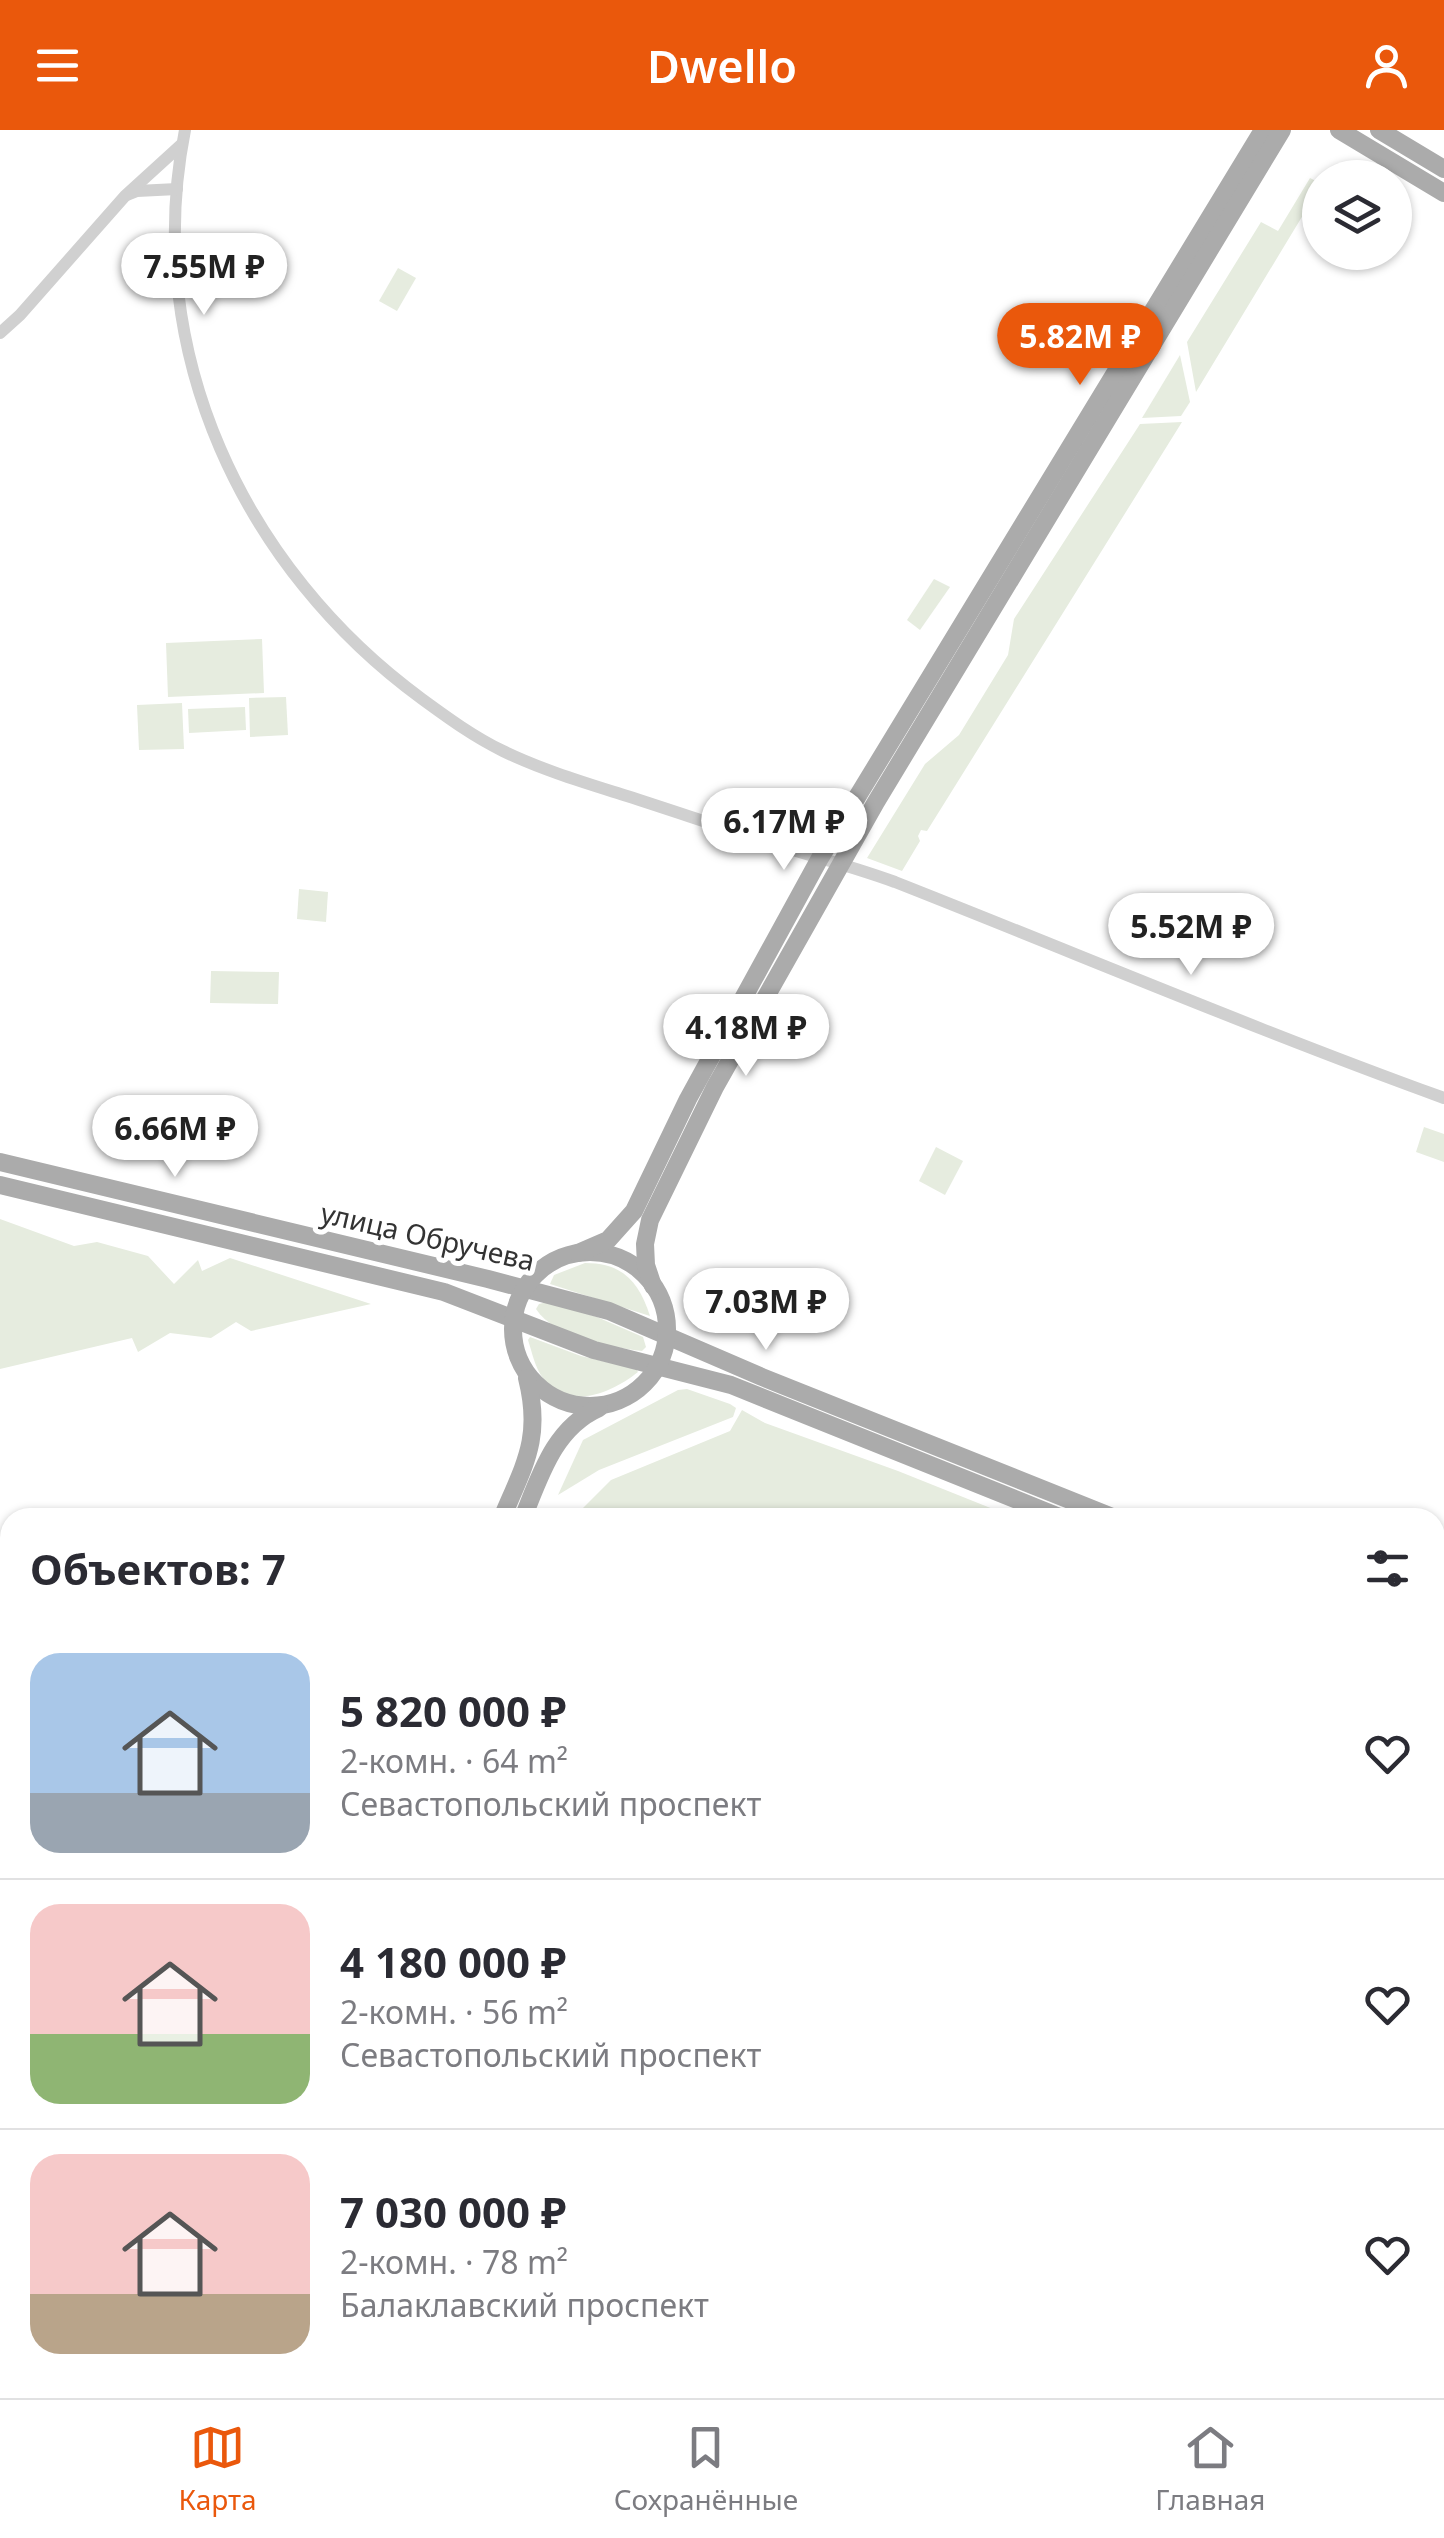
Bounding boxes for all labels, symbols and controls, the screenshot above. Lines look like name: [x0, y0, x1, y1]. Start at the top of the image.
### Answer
text: Dwello: [647, 35, 797, 96]
icon: menu: [30, 38, 85, 93]
icon: person: [1359, 38, 1414, 93]
map controls: [1302, 160, 1412, 270]
button: layers: [1302, 160, 1412, 270]
pin: 7.55M ₽: [112, 233, 296, 318]
text: 7.55M ₽: [143, 244, 265, 287]
pin: 5.82M ₽: [988, 303, 1172, 388]
text: 5.82M ₽: [1019, 314, 1141, 357]
pin: 6.17M ₽: [692, 788, 876, 873]
text: 6.17M ₽: [723, 799, 845, 842]
pin: 5.52M ₽: [1099, 893, 1283, 978]
text: 5.52M ₽: [1130, 904, 1252, 947]
pin: 4.18M ₽: [654, 994, 838, 1079]
text: 4.18M ₽: [685, 1005, 807, 1048]
pin: 6.66M ₽: [83, 1095, 267, 1180]
text: 6.66M ₽: [114, 1106, 236, 1149]
street label: улица Обручева: [317, 1193, 539, 1279]
pin: 7.03M ₽: [674, 1268, 858, 1353]
text: 7.03M ₽: [705, 1279, 827, 1322]
text: Объектов: 7: [30, 1540, 286, 1597]
icon: filters: [1360, 1541, 1415, 1596]
text: 5 820 000 ₽: [340, 1682, 566, 1739]
icon: home: [110, 1693, 230, 1813]
icon: heart: [1360, 1726, 1415, 1781]
text: 2-комн. · 64 m²: [340, 1739, 568, 1782]
text: Севастопольский проспект: [340, 1782, 761, 1825]
text: 4 180 000 ₽: [340, 1933, 566, 1990]
icon: home: [110, 1944, 230, 2064]
icon: heart: [1360, 1977, 1415, 2032]
text: 2-комн. · 56 m²: [340, 1990, 568, 2033]
text: Севастопольский проспект: [340, 2033, 761, 2076]
text: 7 030 000 ₽: [340, 2183, 566, 2240]
icon: home: [110, 2194, 230, 2314]
icon: heart: [1360, 2227, 1415, 2282]
text: 2-комн. · 78 m²: [340, 2240, 568, 2283]
text: Балаклавский проспект: [340, 2283, 709, 2326]
tab: Карта: [179, 2420, 257, 2518]
tab: Сохранённые: [614, 2420, 798, 2518]
tab: Главная: [1155, 2420, 1265, 2518]

